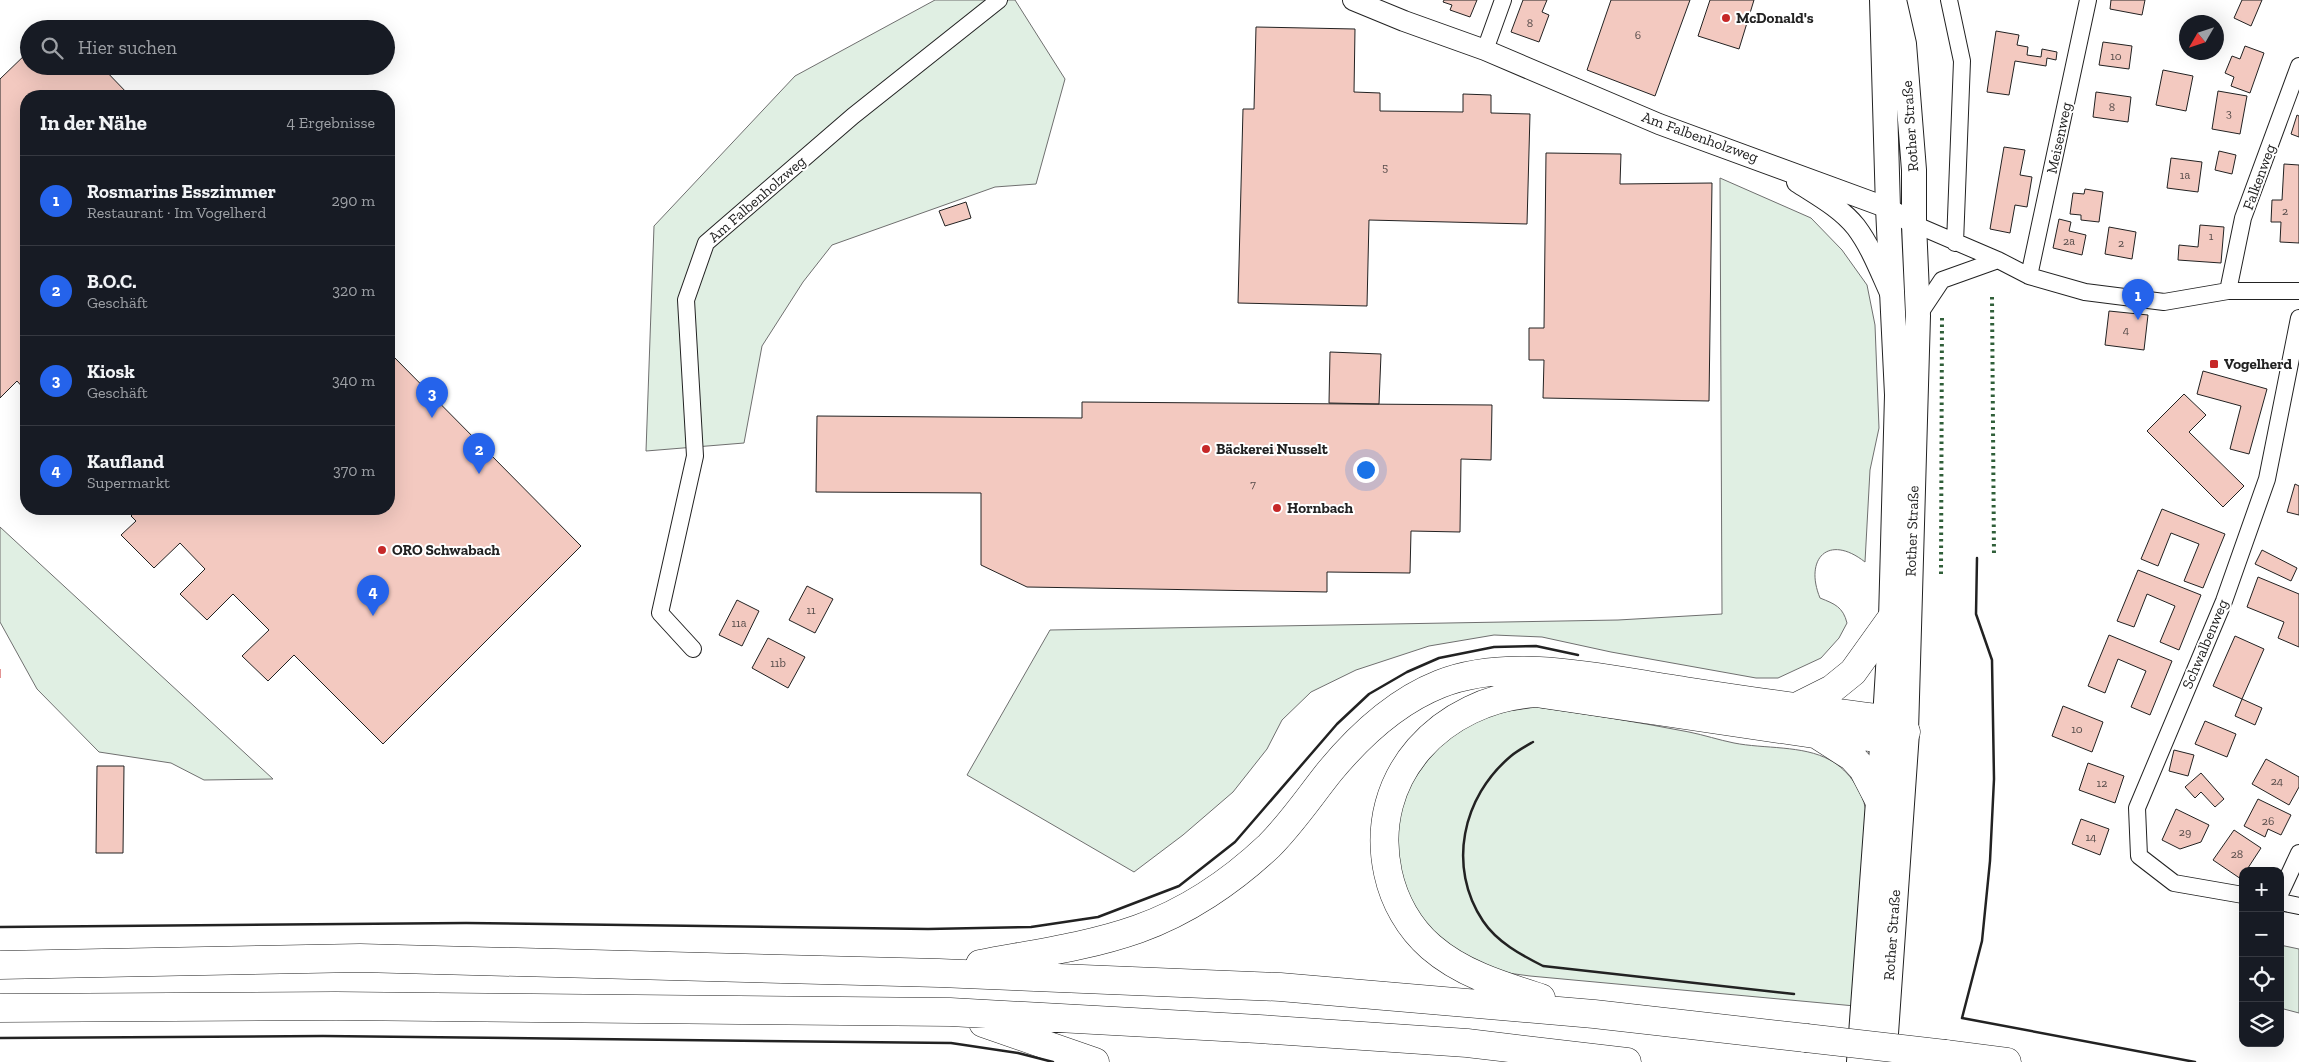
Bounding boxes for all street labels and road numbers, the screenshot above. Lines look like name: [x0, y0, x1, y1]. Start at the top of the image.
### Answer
street label: Rother Straße: [1898, 80, 1922, 172]
street label: Meisenweg: [2043, 101, 2075, 175]
street label: Am Falbenholzweg: [1639, 108, 1761, 166]
street label: Falkenweg: [2239, 142, 2279, 212]
street label: Am Falbenholzweg: [705, 152, 809, 246]
street label: Rother Straße: [1901, 485, 1923, 577]
street label: Schwalbenweg: [2178, 596, 2232, 692]
street label: Rother Straße: [1880, 889, 1904, 981]

